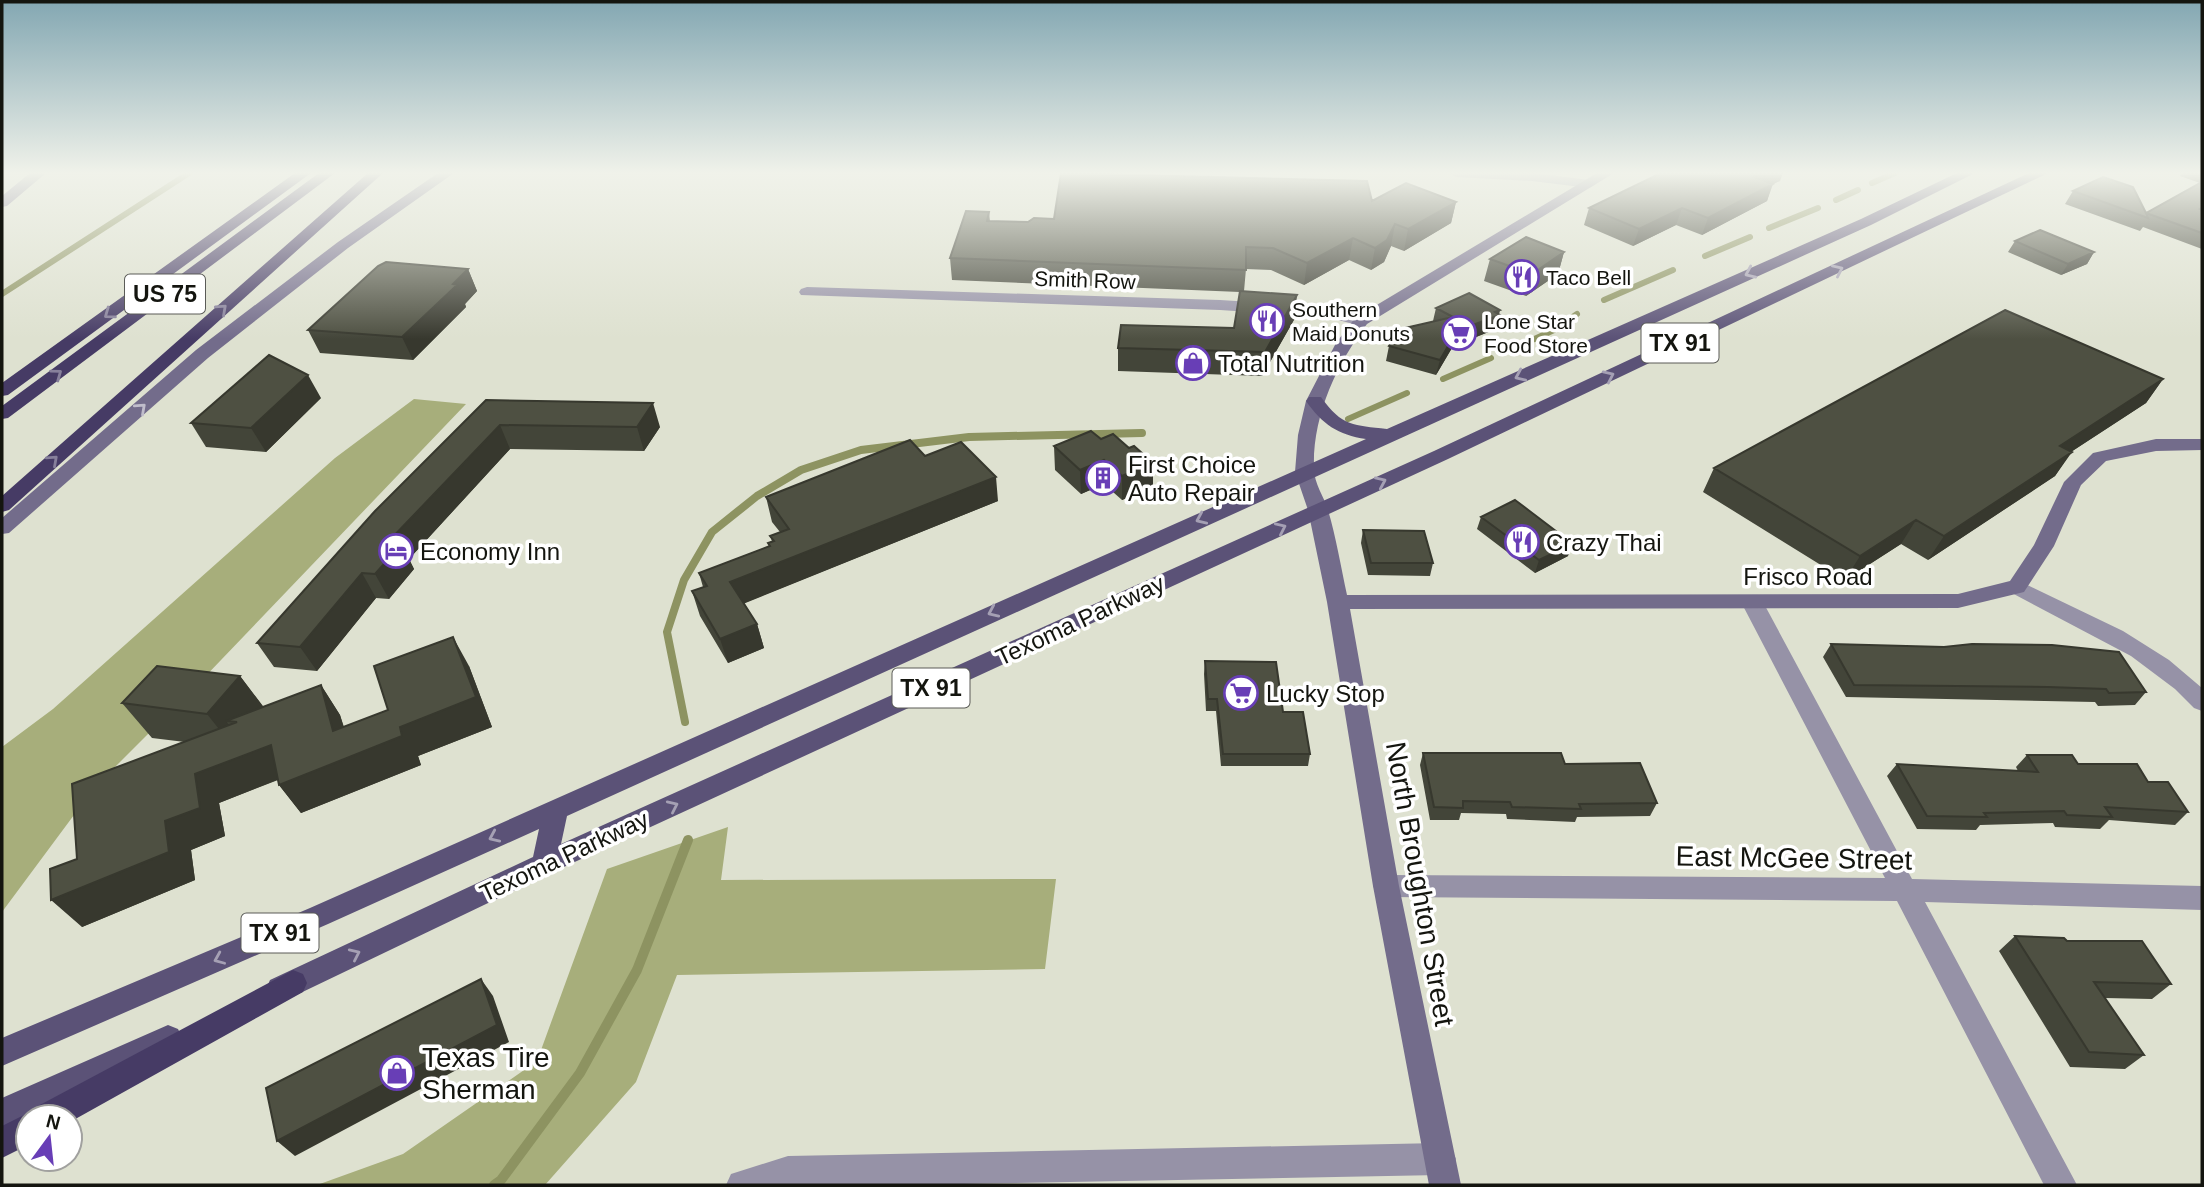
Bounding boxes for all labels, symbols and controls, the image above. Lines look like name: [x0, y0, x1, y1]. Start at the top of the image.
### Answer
restaurant icon: Taco Bell: [1503, 258, 1541, 296]
one-way arrow: [1831, 264, 1843, 278]
one-way arrow: [1745, 265, 1757, 279]
place label: Taco Bell: [1546, 266, 1631, 289]
street label: Smith Row: [1034, 267, 1137, 293]
road number: US 75: [125, 274, 205, 314]
place label: Southern Maid Donuts: [1292, 298, 1410, 345]
restaurant icon: Southern Maid Donuts: [1248, 302, 1286, 340]
one-way arrow: [214, 304, 227, 317]
one-way arrow: [104, 305, 117, 318]
place label: Lone Star Food Store: [1484, 310, 1588, 357]
supermarket icon: Lone Star Food Store: [1440, 314, 1478, 352]
road number: TX 91: [1642, 324, 1718, 362]
shop icon: Total Nutrition: [1174, 344, 1212, 382]
place label: Total Nutrition: [1218, 350, 1365, 377]
one-way arrow: [1515, 368, 1527, 382]
one-way arrow: [49, 370, 62, 382]
one-way arrow: [1602, 371, 1614, 385]
one-way arrow: [133, 404, 146, 416]
place label: First Choice Auto Repair: [1128, 451, 1256, 506]
one-way arrow: [44, 456, 57, 469]
building icon: First Choice Auto Repair: [1084, 459, 1122, 497]
one-way arrow: [1373, 476, 1386, 490]
one-way arrow: [1195, 511, 1208, 525]
one-way arrow: [1274, 522, 1286, 536]
restaurant icon: Crazy Thai: [1503, 523, 1541, 561]
place label: Crazy Thai: [1546, 529, 1662, 556]
hotel icon: Economy Inn: [377, 532, 415, 570]
place label: Economy Inn: [420, 538, 560, 565]
street label: Frisco Road: [1743, 563, 1873, 590]
street label: Texoma Parkway: [991, 569, 1169, 671]
one-way arrow: [988, 604, 1000, 618]
road number: TX 91: [892, 668, 970, 708]
supermarket icon: Lucky Stop: [1222, 674, 1260, 712]
place label: Lucky Stop: [1266, 680, 1385, 707]
street label: North Broughton Street: [1380, 740, 1460, 1029]
one-way arrow: [666, 800, 678, 814]
street label: Texoma Parkway: [475, 805, 653, 907]
one-way arrow: [489, 829, 501, 843]
street label: East McGee Street: [1675, 840, 1913, 876]
road number: TX 91: [242, 914, 318, 952]
one-way arrow: [348, 948, 360, 962]
one-way arrow: [214, 951, 226, 965]
place label: Texas Tire Sherman: [422, 1042, 550, 1105]
shop icon: Texas Tire Sherman: [378, 1054, 416, 1092]
north arrow: [14, 1103, 84, 1173]
text: N: [44, 1110, 63, 1134]

